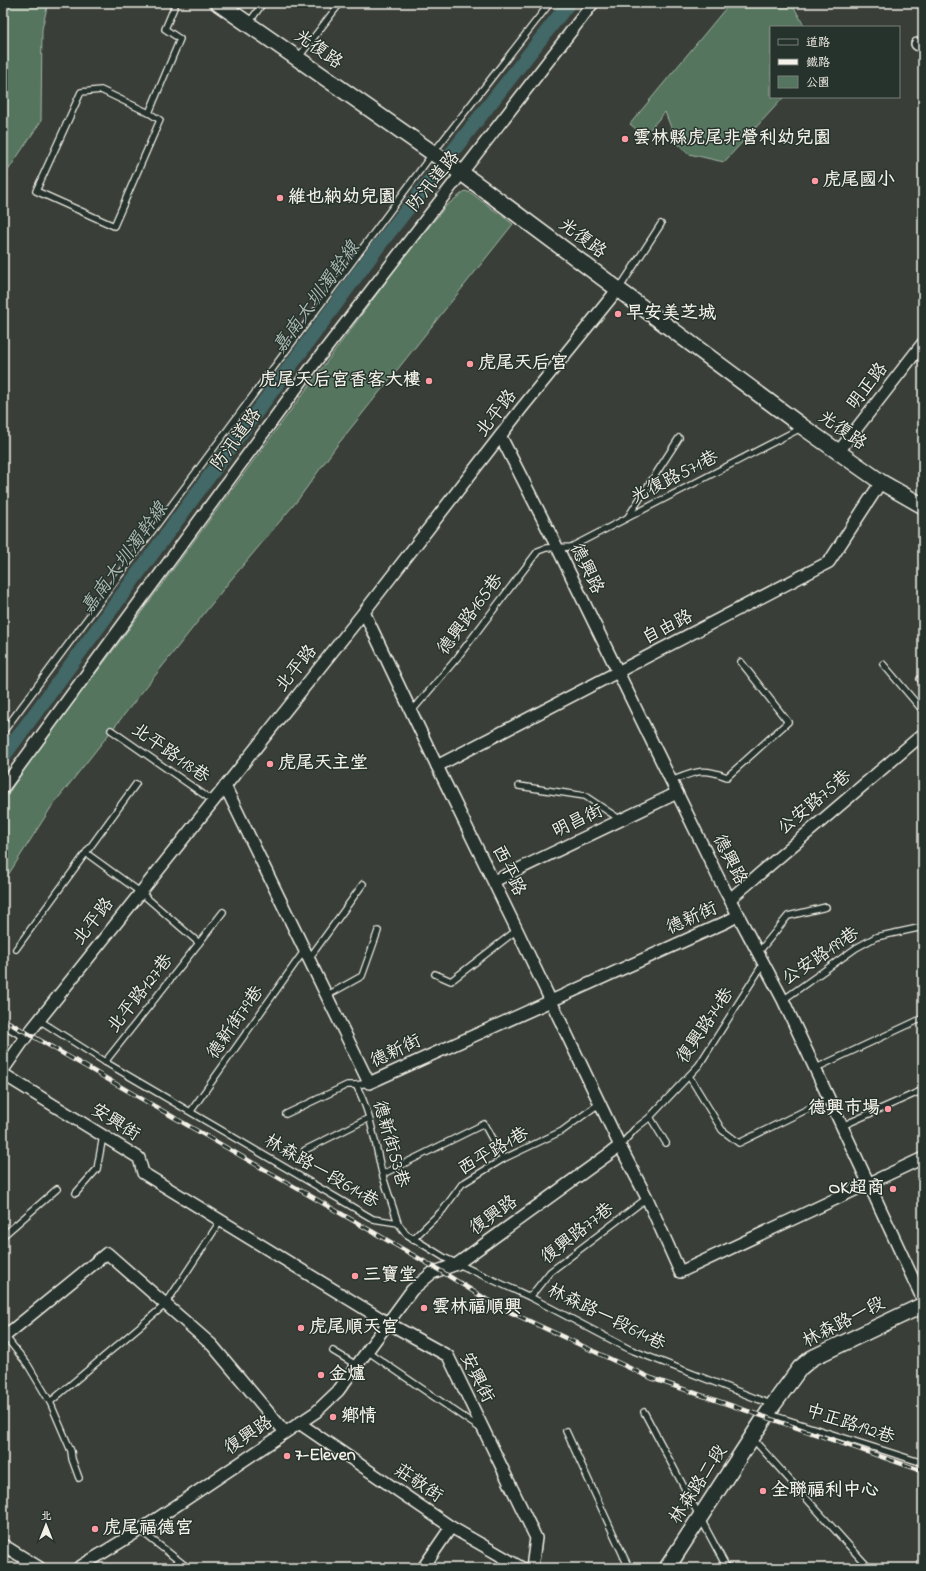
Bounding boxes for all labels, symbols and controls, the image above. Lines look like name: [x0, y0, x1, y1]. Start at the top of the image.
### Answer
street label: 光復路: [288, 24, 348, 76]
legend: [770, 26, 900, 98]
text: 道路: [806, 34, 830, 52]
text: 鐵路: [806, 54, 830, 72]
text: 公園: [806, 74, 830, 92]
place label: 雲林縣虎尾非營利幼兒園: [633, 126, 831, 152]
marker: 雲林縣虎尾非營利幼兒園: [620, 134, 630, 144]
street label: 防汛道路: [401, 146, 467, 218]
place label: 虎尾國小: [823, 168, 895, 194]
marker: 虎尾國小: [810, 176, 820, 186]
place label: 維也納幼兒園: [288, 185, 396, 211]
marker: 維也納幼兒園: [275, 193, 285, 203]
street label: 光復路: [553, 212, 611, 266]
water label: 嘉南大圳濁幹線: [267, 235, 368, 360]
place label: 早安美芝城: [626, 301, 716, 327]
marker: 早安美芝城: [613, 309, 623, 319]
place label: 虎尾天后宮: [478, 351, 568, 377]
street label: 明正路: [841, 358, 895, 416]
marker: 虎尾天后宮: [465, 359, 475, 369]
place label: 虎尾天后宮香客大樓: [259, 368, 421, 394]
marker: 虎尾天后宮香客大樓: [424, 376, 434, 386]
street label: 北平路: [470, 385, 524, 443]
street label: 防汛道路: [205, 403, 269, 477]
street label: 光復路: [812, 405, 872, 457]
street label: 光復路571巷: [627, 445, 723, 511]
water label: 嘉南大圳濁幹線: [75, 496, 176, 621]
street label: 德興路: [562, 539, 610, 599]
street label: 德興路165巷: [432, 569, 510, 661]
street label: 自由路: [638, 604, 698, 652]
street label: 北平路: [270, 640, 324, 698]
street label: 北平路118巷: [126, 717, 214, 791]
place label: 虎尾天主堂: [278, 751, 368, 777]
marker: 虎尾天主堂: [265, 759, 275, 769]
street label: 公安路75巷: [772, 764, 858, 842]
street label: 明昌街: [548, 799, 608, 845]
street label: 德興路: [705, 830, 753, 890]
street label: 西平路: [484, 841, 532, 901]
street label: 北平路: [67, 893, 121, 951]
street label: 德新街: [662, 896, 722, 942]
street label: 公安路199巷: [777, 921, 865, 993]
street label: 北平路127巷: [102, 949, 180, 1039]
street label: 德新街79巷: [201, 981, 271, 1065]
street label: 復興路74巷: [671, 983, 741, 1069]
street label: 德新街: [366, 1029, 426, 1075]
place label: 德興市場: [808, 1096, 880, 1122]
street label: 德新街53巷: [365, 1097, 415, 1191]
street label: 安興街: [85, 1098, 145, 1148]
marker: 德興市場: [883, 1104, 893, 1114]
street label: 西平路1巷: [454, 1121, 534, 1183]
street label: 林森路一段614巷: [259, 1128, 383, 1216]
place label: OK超商: [828, 1176, 885, 1202]
marker: OK超商: [888, 1184, 898, 1194]
street label: 復興路: [465, 1190, 523, 1242]
street label: 復興路77巷: [536, 1197, 620, 1271]
place label: 三寶堂: [363, 1263, 417, 1289]
marker: 三寶堂: [350, 1271, 360, 1281]
street label: 林森路一段614巷: [542, 1278, 670, 1358]
street label: 林森路一段: [798, 1291, 890, 1355]
place label: 雲林福順興: [432, 1295, 522, 1321]
marker: 雲林福順興: [419, 1303, 429, 1313]
place label: 虎尾順天宮: [309, 1315, 399, 1341]
marker: 虎尾順天宮: [296, 1323, 306, 1333]
street label: 安興街: [452, 1348, 500, 1408]
place label: 金爐: [329, 1362, 366, 1388]
marker: 金爐: [316, 1370, 326, 1380]
street label: 中正路192巷: [802, 1398, 898, 1452]
place label: 鄉情: [341, 1404, 377, 1430]
street label: 復興路: [219, 1410, 279, 1462]
marker: 鄉情: [328, 1412, 338, 1422]
street label: 林森路二段: [664, 1440, 734, 1530]
place label: 7-Eleven: [295, 1443, 356, 1469]
marker: 7-Eleven: [282, 1451, 292, 1461]
street label: 莊敬街: [388, 1458, 448, 1510]
place label: 全聯福利中心: [771, 1478, 879, 1504]
marker: 全聯福利中心: [758, 1486, 768, 1496]
north arrow: [26, 1505, 66, 1545]
text: 北: [41, 1508, 52, 1524]
place label: 虎尾福德宮: [103, 1516, 193, 1542]
marker: 虎尾福德宮: [90, 1524, 100, 1534]

